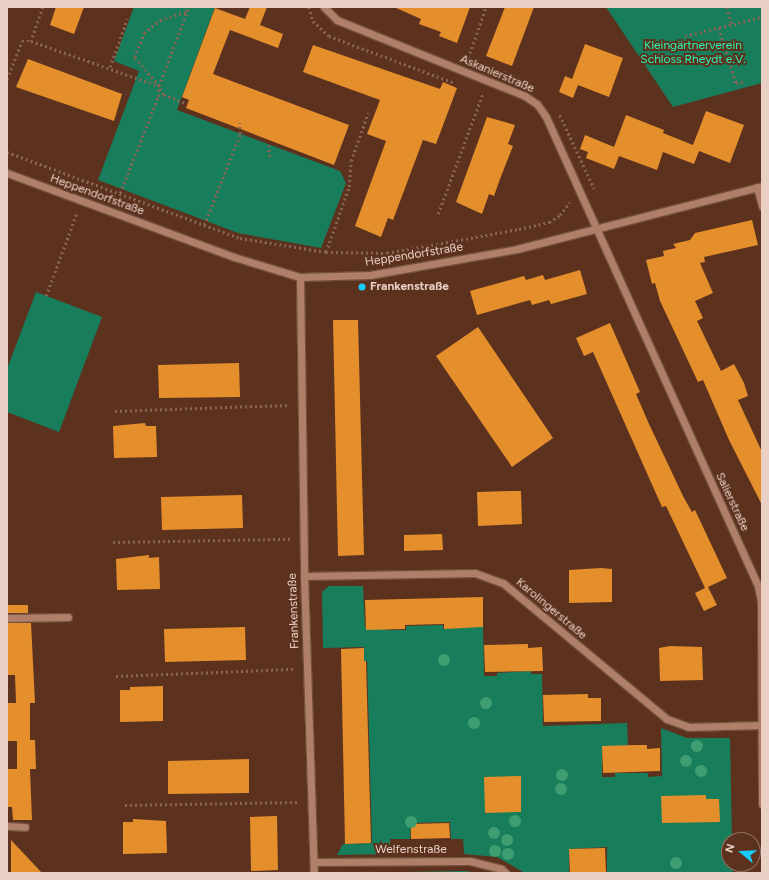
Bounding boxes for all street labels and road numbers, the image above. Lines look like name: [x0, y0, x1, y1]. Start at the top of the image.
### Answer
street label: Askanierstraße: [458, 52, 536, 96]
street label: Heppendorfstraße: [48, 171, 146, 219]
street label: Heppendorfstraße: [364, 240, 464, 270]
street label: Salierstraße: [712, 470, 752, 534]
street label: Frankenstraße: [285, 573, 303, 649]
street label: Karolingerstraße: [513, 575, 589, 643]
street label: Welfenstraße: [375, 843, 447, 857]

